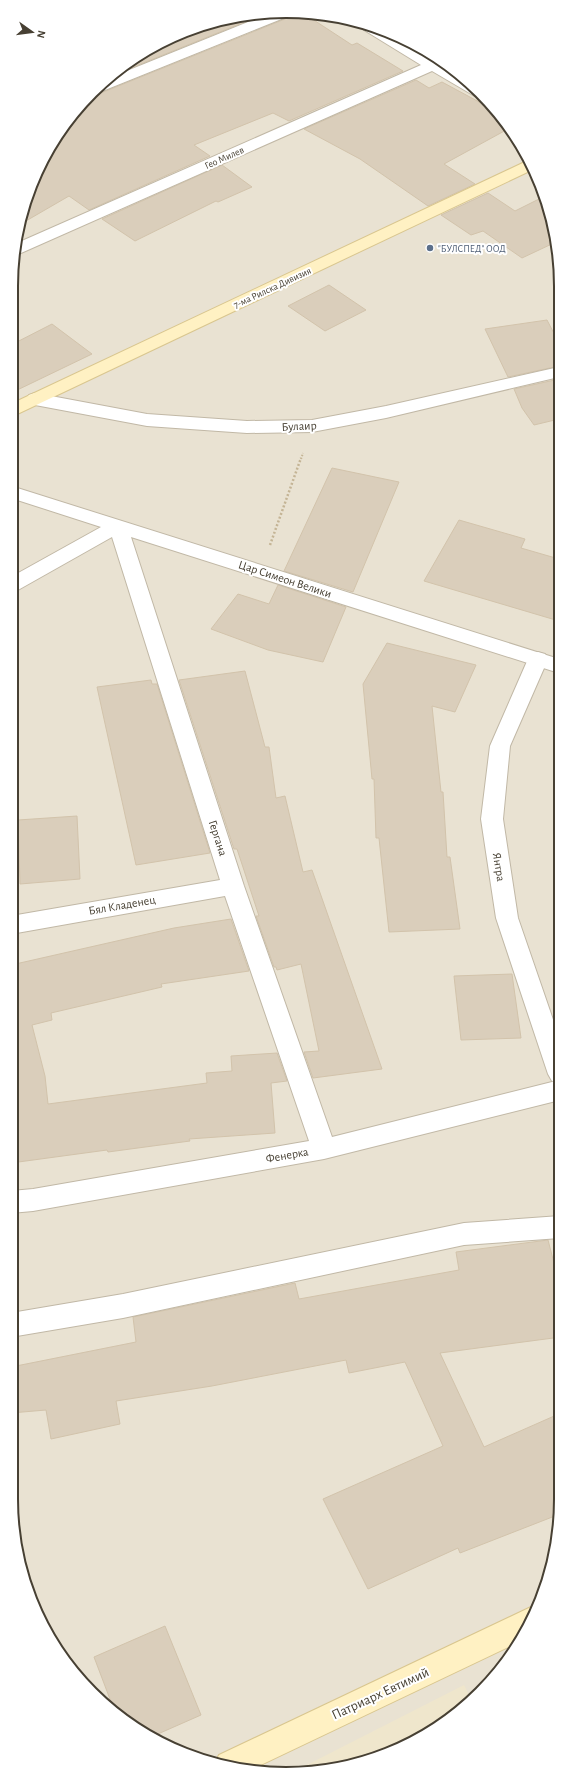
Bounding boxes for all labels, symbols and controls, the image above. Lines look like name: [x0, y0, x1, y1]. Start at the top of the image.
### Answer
north arrow: [12, 12, 52, 52]
text: N: [35, 29, 47, 39]
street label: Гео Милев: [203, 145, 246, 171]
marker: "БУЛСПЕД" ООД: [425, 243, 435, 253]
place label: "БУЛСПЕД" ООД: [438, 244, 506, 254]
street label: 7-ма Рилска Дивизия: [232, 266, 313, 310]
street label: Булаир: [281, 419, 317, 434]
street label: Цар Симеон Велики: [237, 558, 333, 600]
street label: Гергана: [207, 819, 230, 858]
street label: Янтра: [491, 852, 507, 883]
street label: Бял Кладенец: [88, 893, 157, 917]
street label: Фенерка: [265, 1145, 310, 1165]
street label: Патриарх Евтимий: [330, 1665, 431, 1723]

